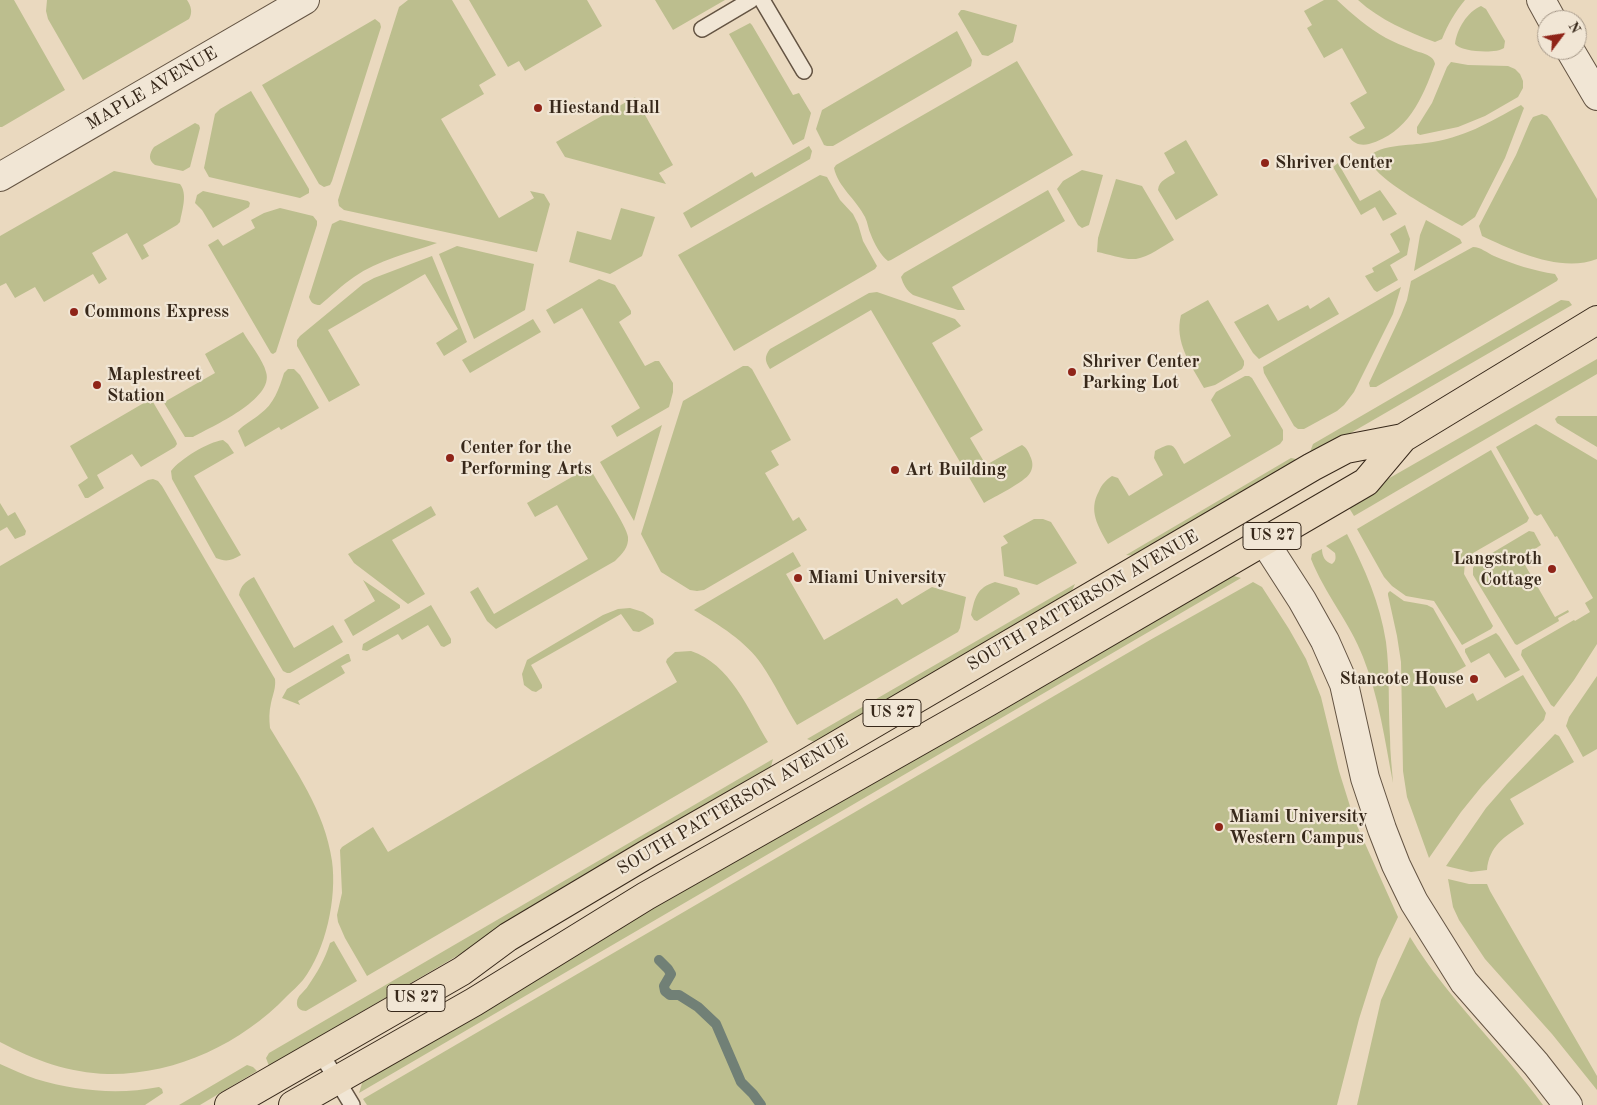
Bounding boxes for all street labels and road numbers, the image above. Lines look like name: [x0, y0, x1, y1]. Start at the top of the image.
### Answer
street label: MAPLE AVENUE: [83, 43, 221, 135]
road number: US 27: [1243, 522, 1301, 550]
street label: SOUTH PATTERSON AVENUE: [963, 526, 1203, 676]
road number: US 27: [863, 700, 921, 726]
street label: SOUTH PATTERSON AVENUE: [613, 730, 853, 880]
road number: US 27: [387, 984, 445, 1011]

